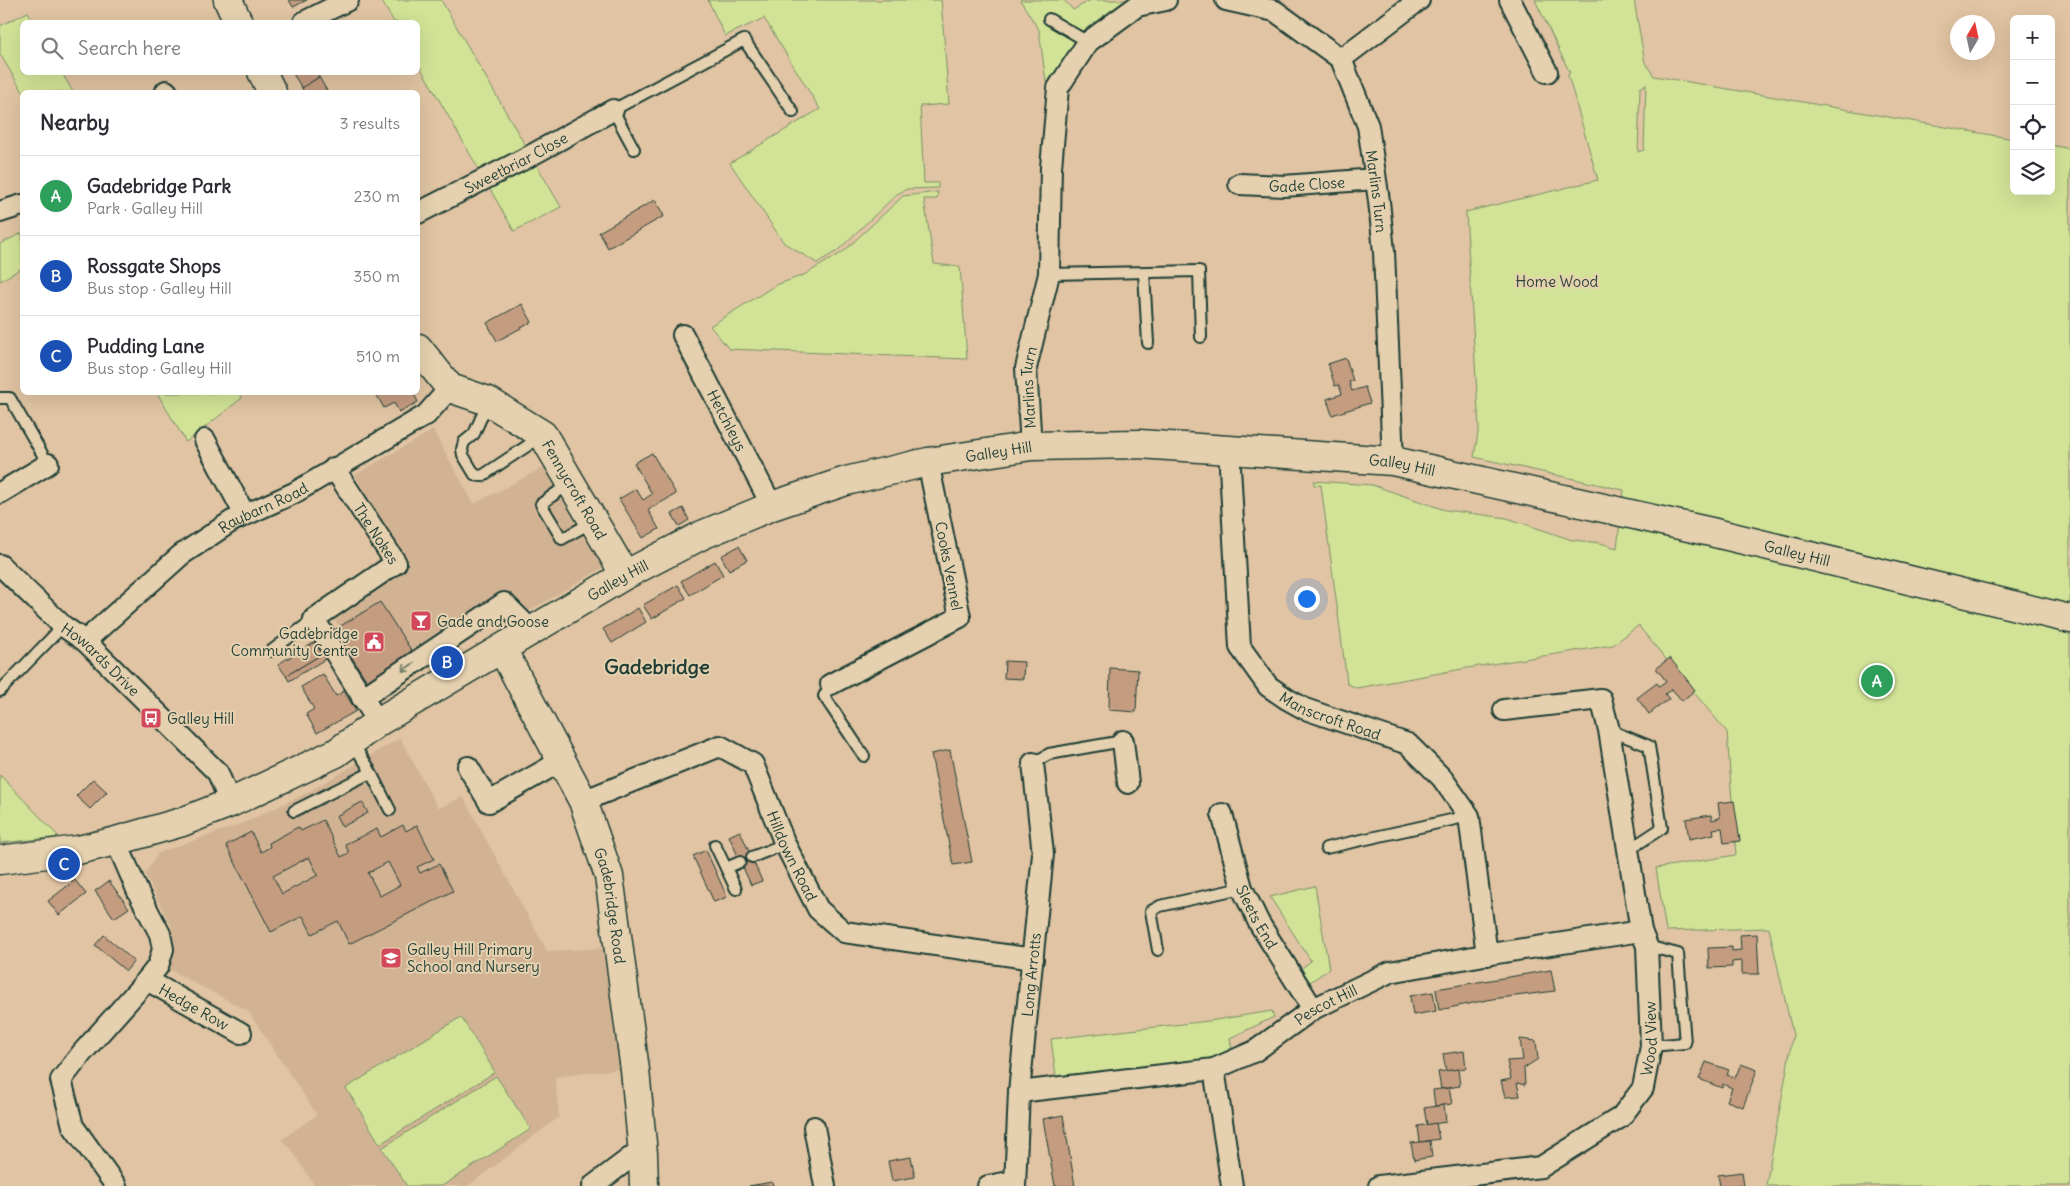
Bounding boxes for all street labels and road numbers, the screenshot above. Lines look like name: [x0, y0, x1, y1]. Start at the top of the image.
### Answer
street label: Sweetbriar Close: [461, 128, 571, 197]
street label: Marlins Turn: [1362, 149, 1392, 234]
street label: Gade Close: [1268, 172, 1346, 196]
street label: Marlins Turn: [1016, 344, 1041, 429]
street label: Hetchleys: [703, 386, 751, 454]
street label: Fennycroft Road: [538, 436, 611, 543]
street label: Galley Hill: [964, 436, 1033, 466]
street label: Galley Hill: [1368, 450, 1437, 480]
street label: Raybarn Road: [215, 477, 311, 537]
street label: The Nokes: [350, 499, 404, 568]
street label: Cooks Vennel: [931, 520, 967, 612]
street label: Galley Hill: [1762, 536, 1832, 570]
street label: Galley Hill: [584, 555, 651, 605]
street label: Howards Drive: [58, 618, 144, 700]
street label: Manscroft Road: [1276, 687, 1384, 744]
street label: Hilldown Road: [763, 808, 822, 904]
street label: Gadebridge Road: [590, 845, 630, 965]
street label: Sleets End: [1232, 882, 1282, 952]
street label: Long Arrotts: [1017, 932, 1045, 1017]
street label: Hedge Row: [156, 979, 233, 1034]
street label: Pescot Hill: [1290, 980, 1360, 1029]
street label: Wood View: [1636, 1001, 1660, 1077]

